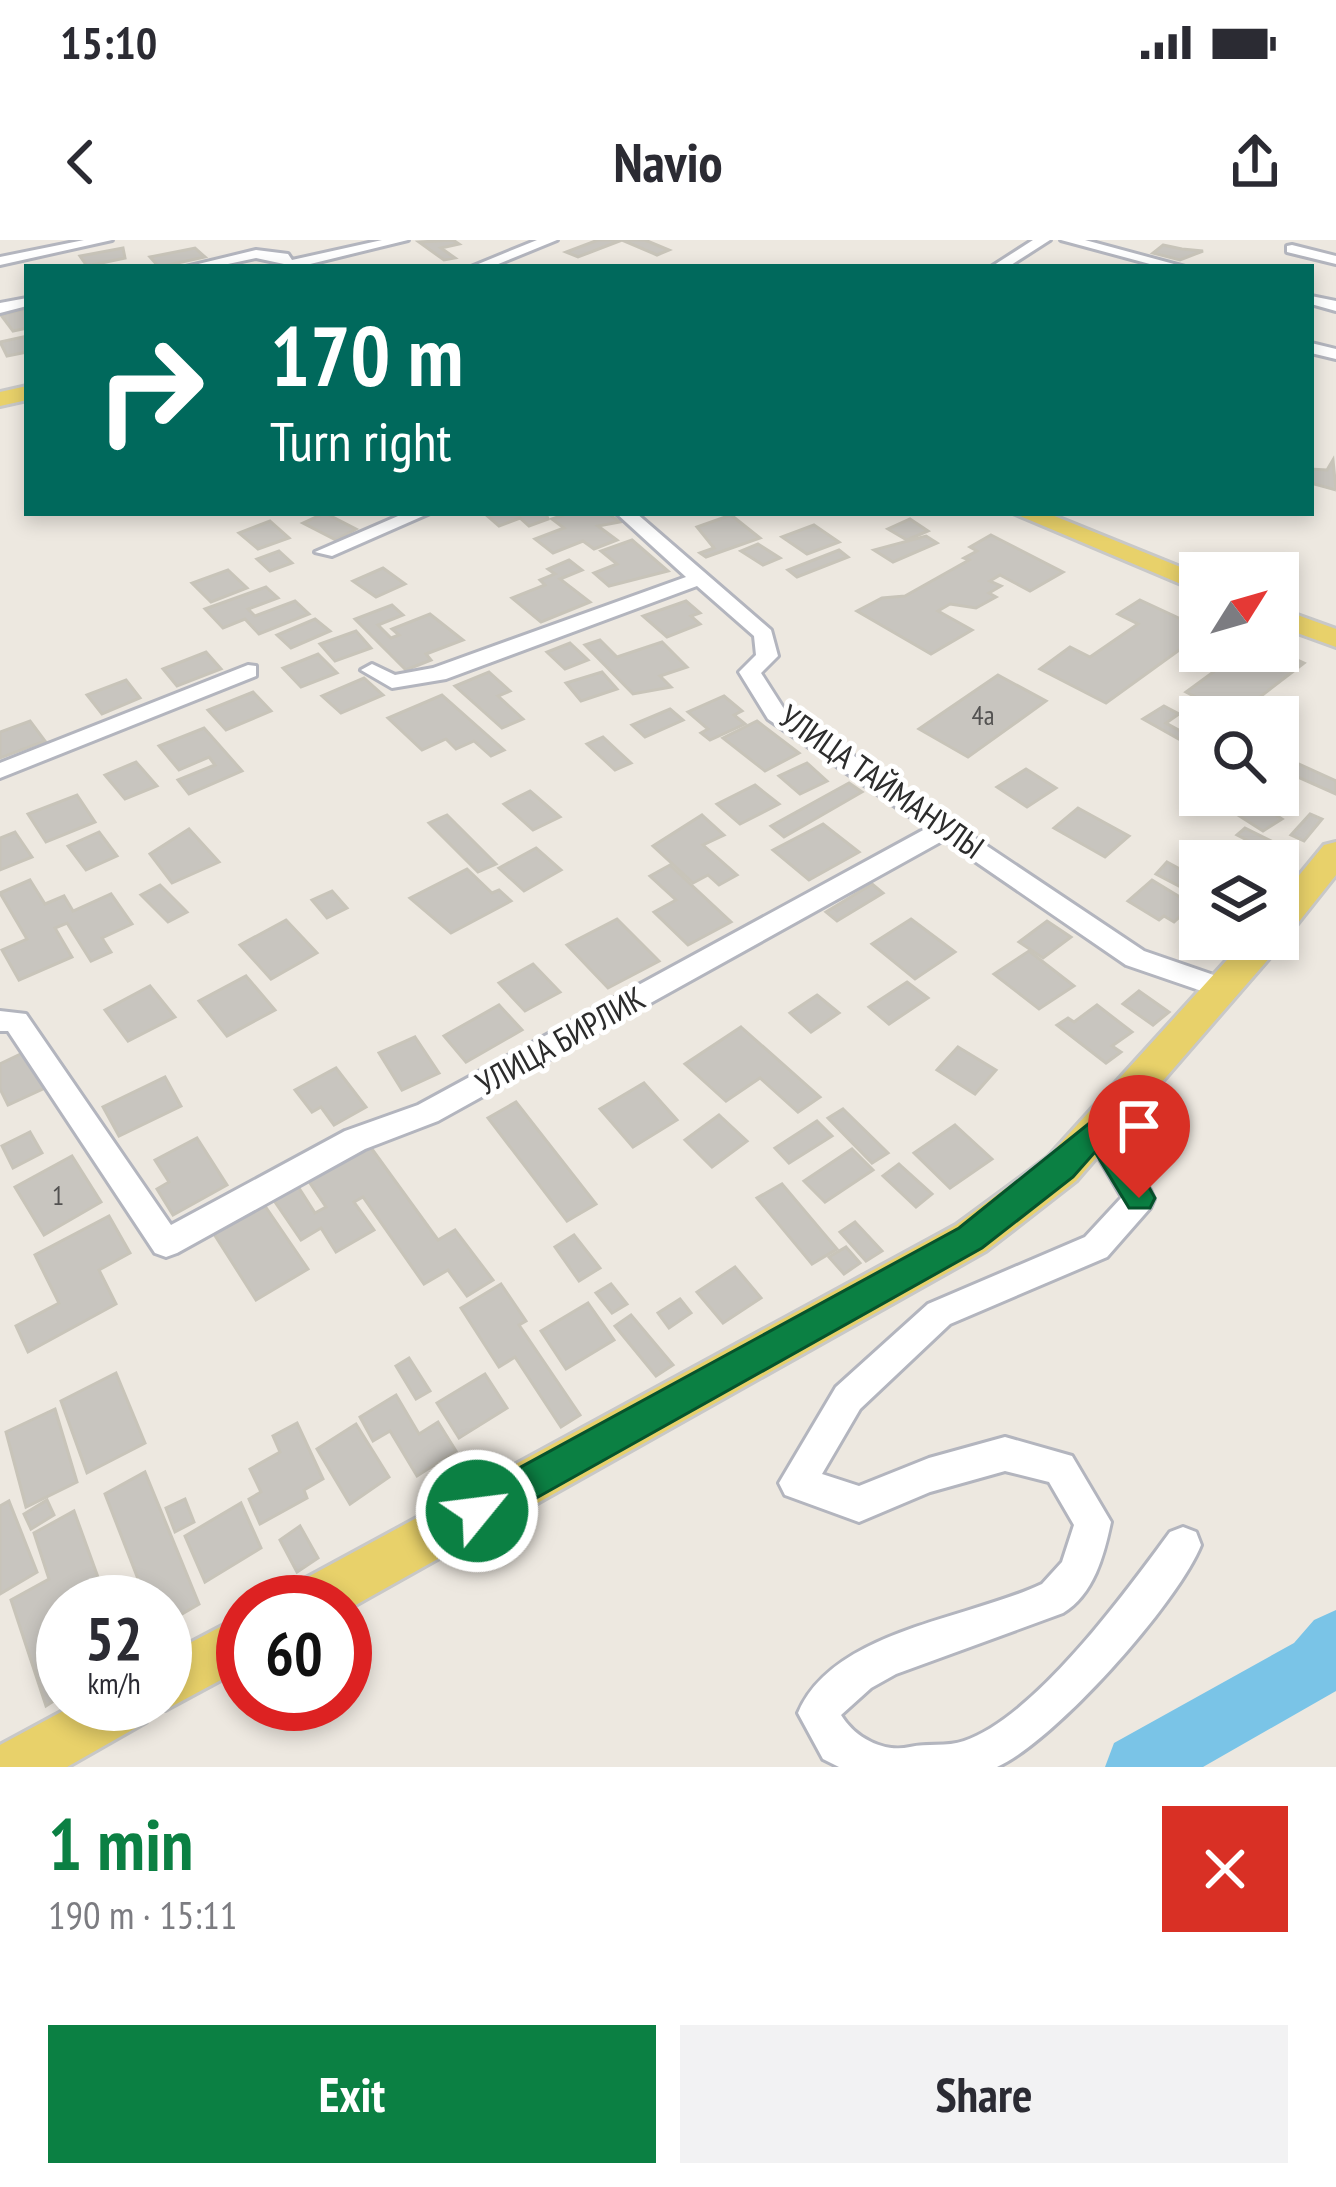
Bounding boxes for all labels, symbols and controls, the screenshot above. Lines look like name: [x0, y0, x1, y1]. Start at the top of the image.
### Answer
text: 15:10: [60, 13, 157, 71]
text: Navio: [613, 127, 723, 197]
icon: back: [48, 129, 114, 195]
icon: share: [1222, 129, 1288, 195]
text: 170 m: [270, 300, 463, 409]
icon: right: [72, 312, 228, 468]
text: Turn right: [270, 406, 451, 476]
north arrow: [1179, 552, 1299, 672]
map controls: [1179, 552, 1299, 960]
street label: УЛИЦА ТАЙМАНУЛЫ: [771, 694, 993, 868]
button: search: [1179, 696, 1299, 816]
house number: 4а: [972, 698, 994, 732]
button: layers: [1179, 840, 1299, 960]
street label: УЛИЦА БИРЛИК: [468, 976, 652, 1104]
pin: [1088, 1075, 1190, 1198]
icon: arrive: [1106, 1093, 1172, 1159]
house number: 1: [52, 1178, 64, 1212]
position arrow: [414, 1448, 540, 1574]
speed limit sign: 60: [216, 1575, 372, 1731]
text: 52: [85, 1599, 143, 1677]
text: km/h: [87, 1663, 141, 1702]
text: 1 min: [48, 1797, 193, 1890]
button: close: [1162, 1806, 1288, 1932]
text: 190 m · 15:11: [48, 1889, 237, 1940]
button: Exit: [48, 2025, 656, 2163]
button: Share: [680, 2025, 1288, 2163]

